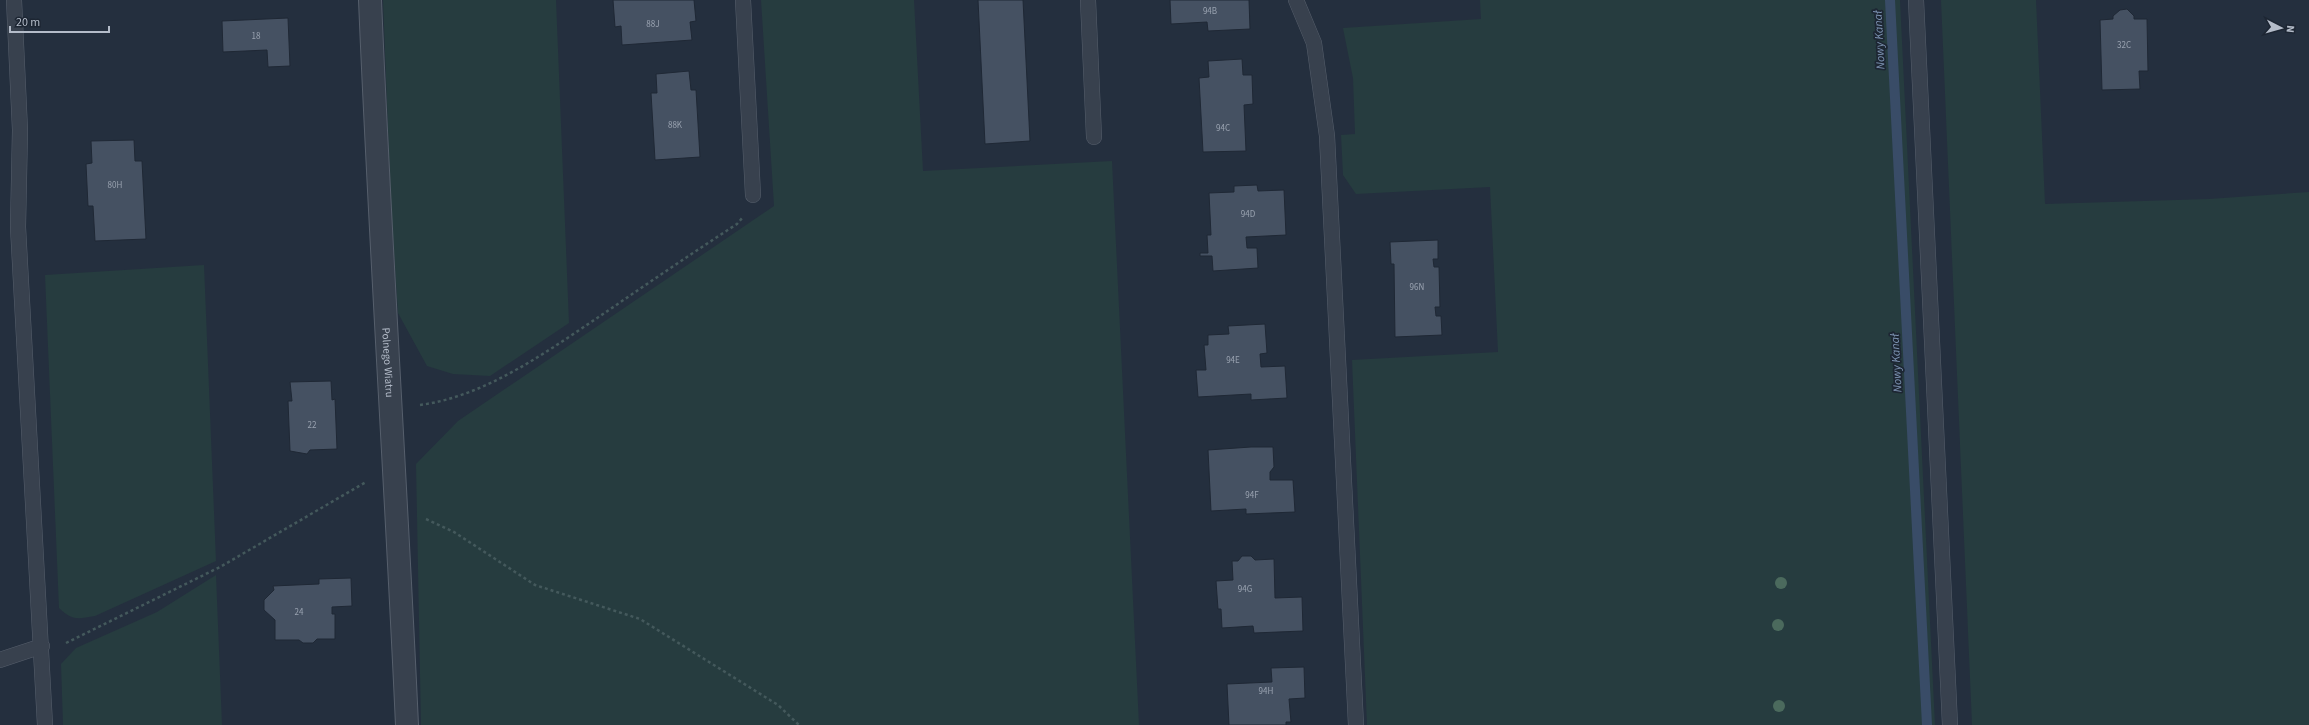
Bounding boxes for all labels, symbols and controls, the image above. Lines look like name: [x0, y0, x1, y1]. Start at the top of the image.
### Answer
house number: 94B: [1203, 5, 1217, 18]
scale bar: [10, 8, 109, 34]
north arrow: [2261, 8, 2301, 48]
water label: Nowy Kanał: [1869, 9, 1890, 70]
text: 20 m: [16, 14, 40, 31]
house number: 88J: [646, 18, 660, 31]
text: N: [2283, 25, 2298, 33]
house number: 18: [252, 30, 261, 43]
house number: 32C: [2117, 39, 2131, 52]
house number: 88K: [668, 119, 683, 132]
house number: 94C: [1216, 122, 1230, 135]
house number: 80H: [108, 179, 123, 192]
house number: 94D: [1241, 208, 1256, 221]
house number: 96N: [1410, 281, 1425, 294]
street label: Polnego Wiatru: [378, 327, 397, 398]
water label: Nowy Kanał: [1886, 332, 1907, 393]
house number: 94E: [1226, 354, 1240, 367]
house number: 22: [308, 419, 317, 432]
house number: 94F: [1245, 489, 1259, 502]
house number: 94G: [1238, 583, 1252, 596]
house number: 24: [295, 606, 304, 619]
house number: 94H: [1259, 685, 1274, 698]

